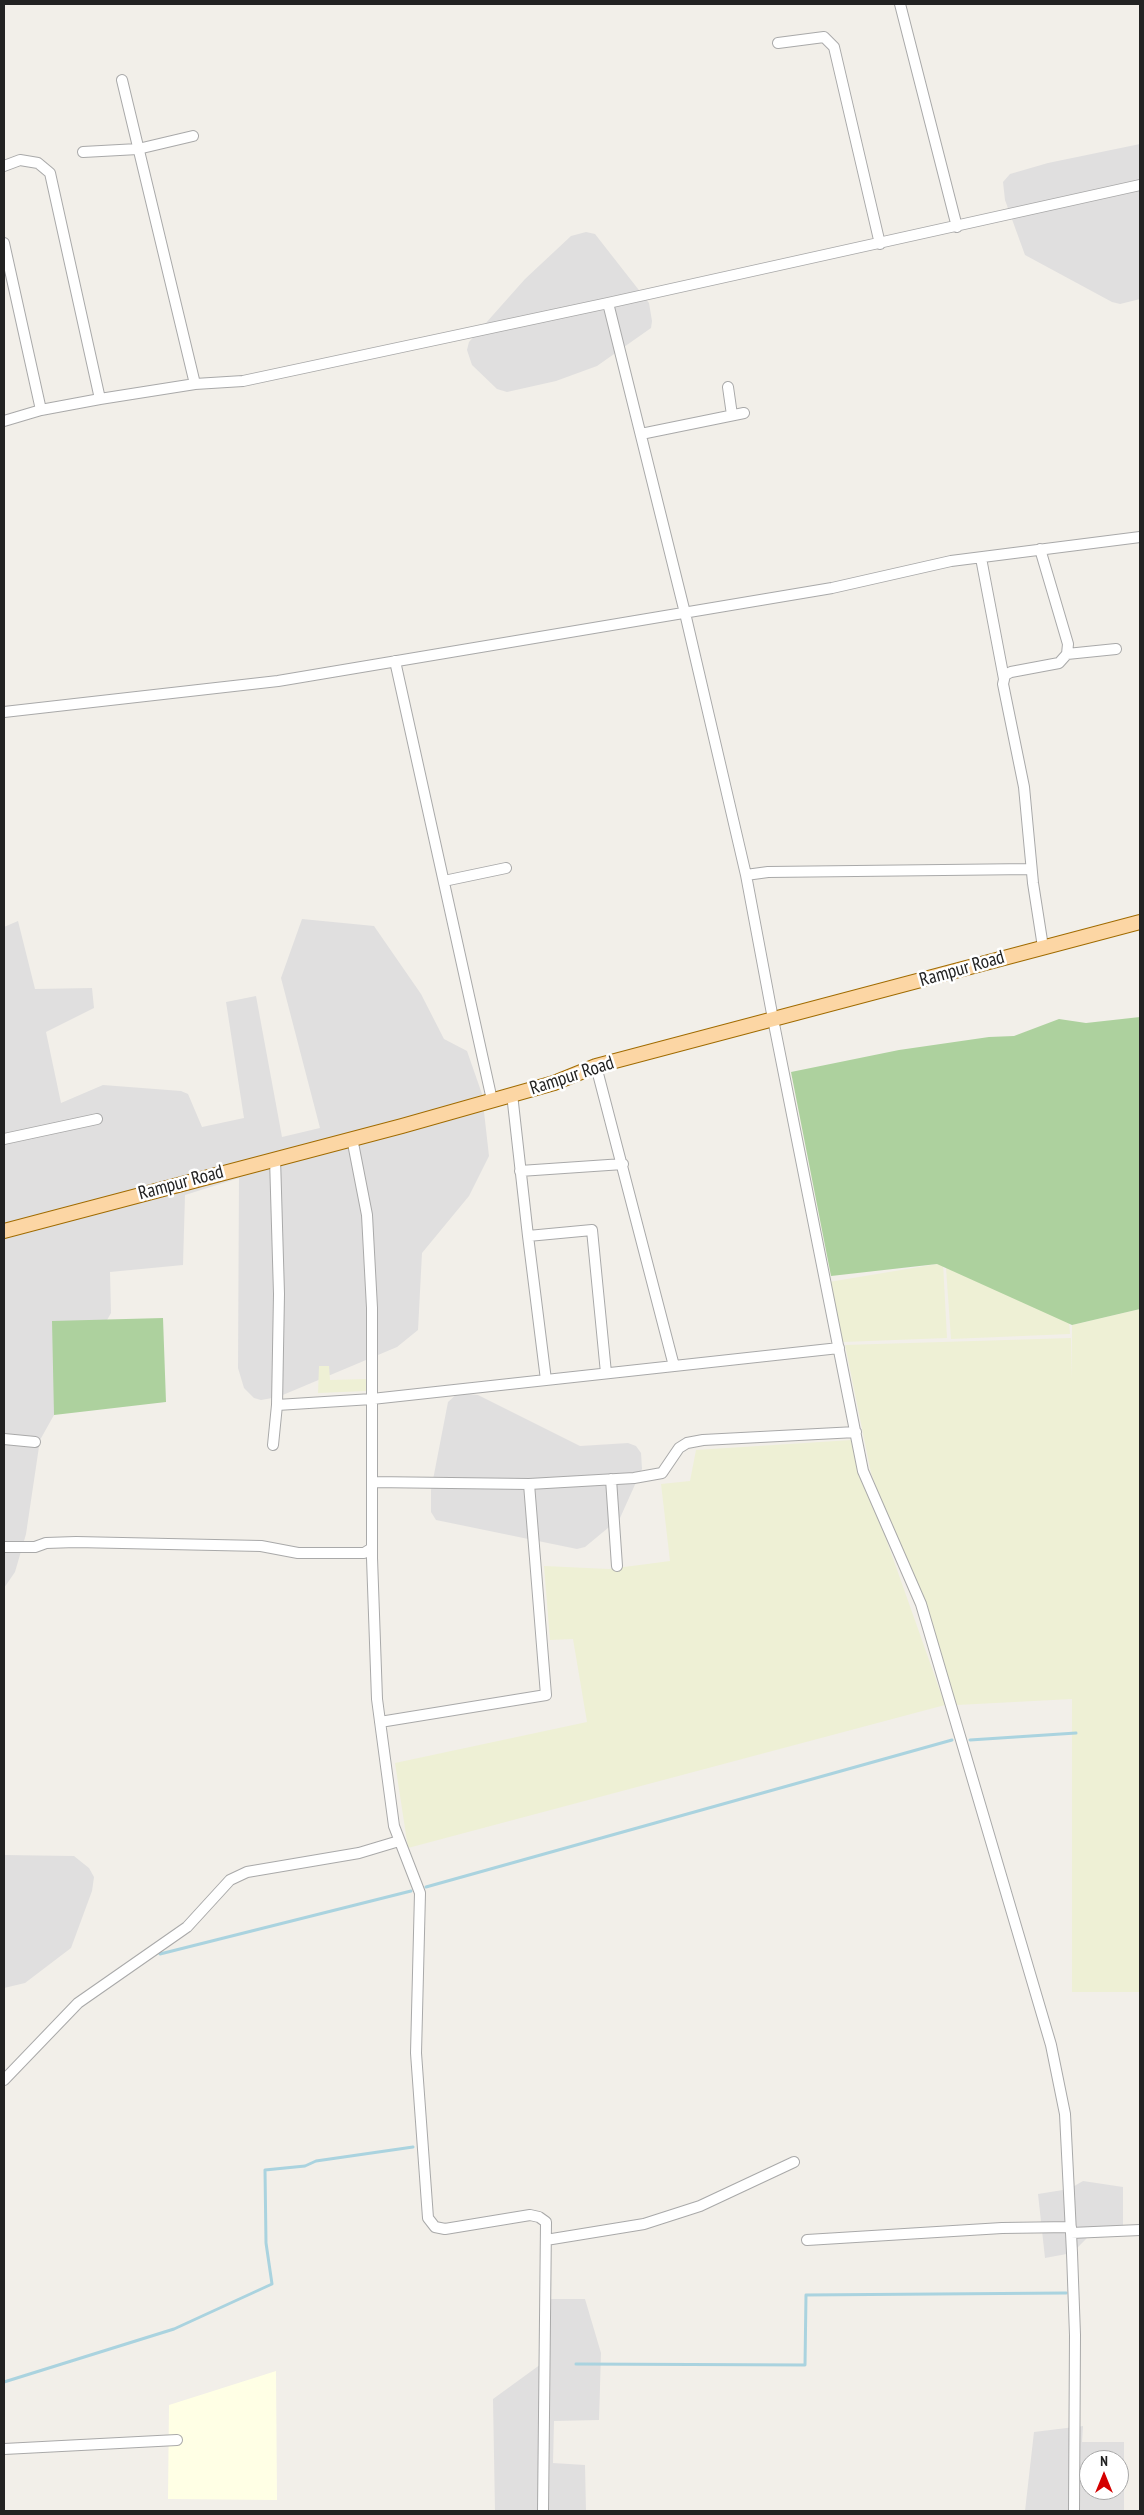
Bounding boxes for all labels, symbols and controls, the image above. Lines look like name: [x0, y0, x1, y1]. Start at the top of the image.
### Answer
street label: Rampur Road: [917, 946, 1007, 992]
street label: Rampur Road: [527, 1052, 617, 1100]
street label: Rampur Road: [136, 1161, 226, 1205]
north arrow: [1079, 2450, 1129, 2500]
text: N: [1100, 2452, 1108, 2470]

